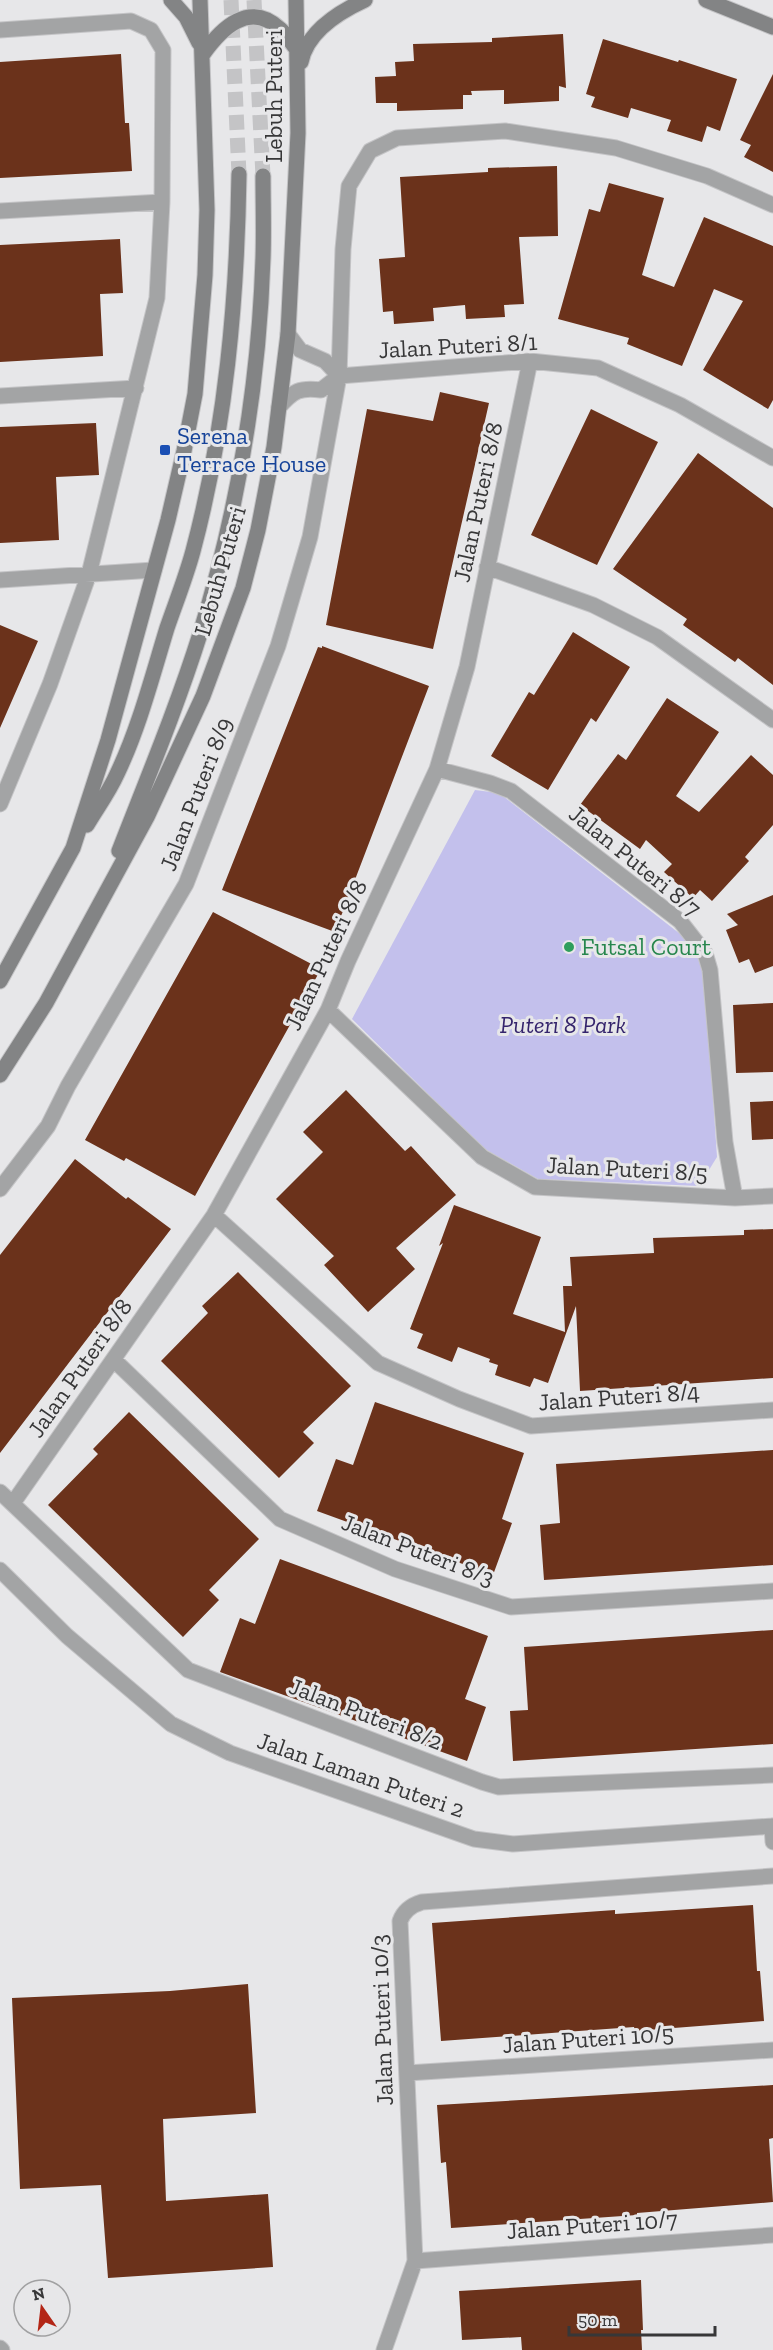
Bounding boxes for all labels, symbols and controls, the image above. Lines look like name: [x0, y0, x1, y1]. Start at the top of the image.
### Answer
street label: Lebuh Puteri: [259, 29, 288, 163]
street label: Jalan Puteri 8/1: [378, 327, 538, 364]
street label: Jalan Puteri 8/8: [446, 419, 509, 584]
place label: Serena Terrace House: [177, 421, 326, 478]
marker: Serena Terrace House: [158, 443, 172, 457]
street label: Lebuh Puteri: [187, 502, 252, 639]
street label: Jalan Puteri 8/9: [153, 713, 238, 875]
street label: Jalan Puteri 8/7: [564, 799, 707, 923]
street label: Jalan Puteri 8/8: [278, 875, 373, 1035]
place label: Futsal Court: [581, 932, 711, 961]
marker: Futsal Court: [562, 940, 576, 954]
park label: Puteri 8 Park: [500, 1010, 627, 1039]
street label: Jalan Puteri 8/5: [546, 1150, 708, 1187]
street label: Jalan Puteri 8/8: [21, 1293, 138, 1443]
street label: Jalan Puteri 8/4: [537, 1376, 701, 1417]
street label: Jalan Puteri 8/3: [338, 1507, 499, 1592]
street label: Jalan Puteri 8/2: [285, 1671, 447, 1756]
street label: Jalan Laman Puteri 2: [254, 1725, 469, 1824]
street label: Jalan Puteri 10/3: [364, 1934, 399, 2106]
street label: Jalan Puteri 10/5: [501, 2018, 675, 2059]
street label: Jalan Puteri 10/7: [506, 2204, 678, 2245]
north arrow: [12, 2278, 72, 2338]
text: N: [30, 2283, 47, 2305]
scale bar: [569, 2299, 714, 2337]
text: 50 m: [578, 2309, 618, 2331]

